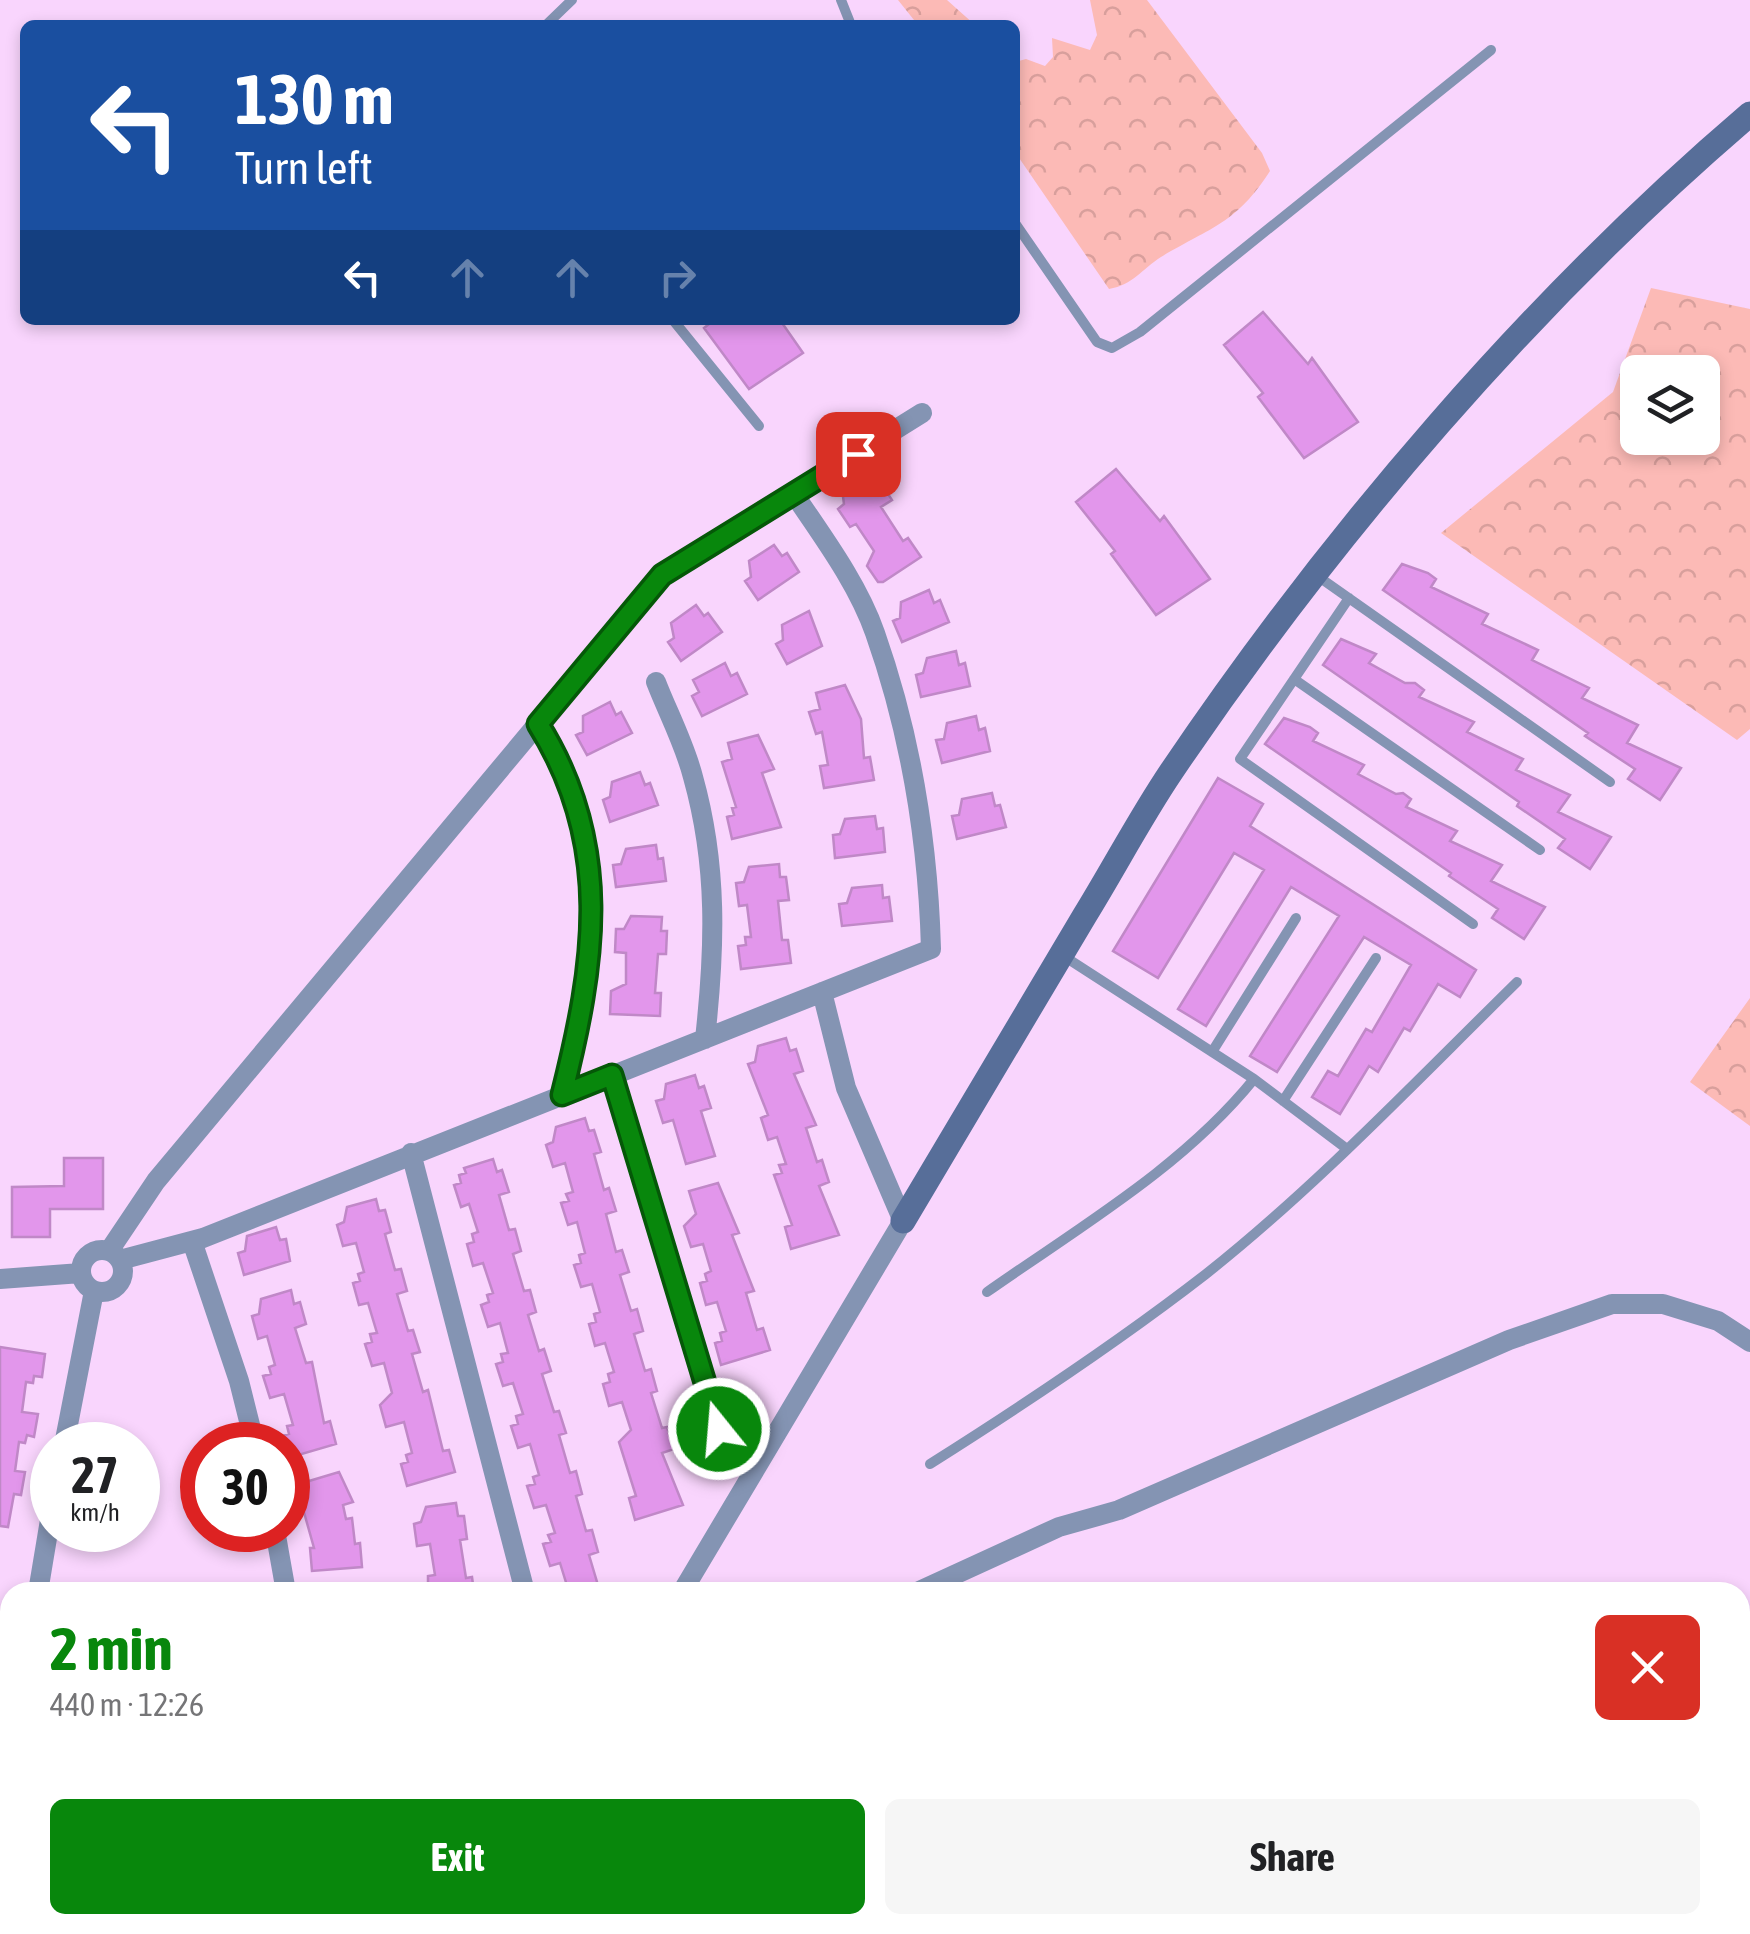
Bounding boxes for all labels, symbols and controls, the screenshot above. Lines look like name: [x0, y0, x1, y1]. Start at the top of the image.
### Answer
text: 130 m: [235, 59, 394, 139]
icon: left: [70, 60, 200, 190]
text: Turn left: [235, 142, 373, 194]
icon: left: [335, 250, 390, 305]
icon: ahead: [440, 250, 495, 305]
icon: ahead: [545, 250, 600, 305]
icon: right: [650, 250, 705, 305]
map controls: [1620, 355, 1720, 455]
button: layers: [1620, 355, 1720, 455]
pin: [816, 412, 901, 497]
icon: arrive: [831, 427, 886, 482]
position arrow: [667, 1377, 771, 1481]
speed limit sign: 30: [180, 1422, 310, 1552]
text: 27: [71, 1446, 118, 1504]
text: km/h: [70, 1498, 120, 1526]
text: 2 min: [50, 1614, 173, 1683]
button: close: [1595, 1615, 1700, 1720]
text: 440 m · 12:26: [50, 1686, 204, 1723]
button: Exit: [50, 1799, 865, 1914]
button: Share: [885, 1799, 1700, 1914]

